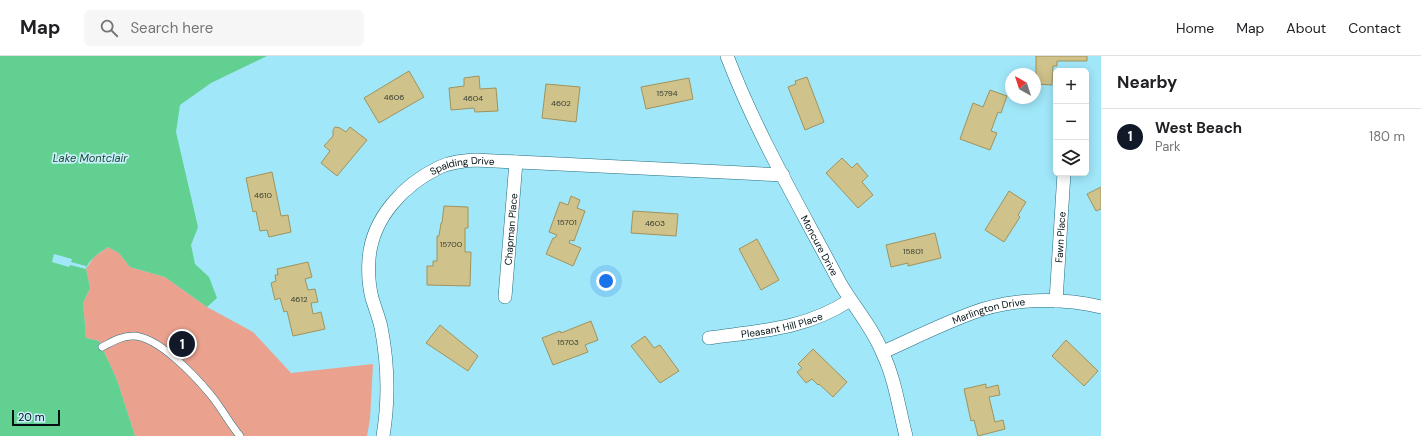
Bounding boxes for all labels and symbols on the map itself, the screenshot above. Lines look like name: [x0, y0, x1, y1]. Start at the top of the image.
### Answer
north arrow: [1005, 68, 1041, 104]
house number: 15794: [656, 88, 678, 98]
house number: 4606: [384, 92, 404, 102]
house number: 4604: [463, 93, 483, 103]
house number: 4602: [551, 98, 571, 108]
water label: Lake Montclair: [53, 151, 128, 165]
street label: Spalding Drive: [427, 153, 495, 178]
house number: 4610: [254, 190, 272, 200]
street label: Chapman Place: [501, 192, 520, 266]
street label: Fawn Place: [1052, 211, 1068, 263]
street label: Moncure Drive: [798, 213, 842, 278]
house number: 15701: [557, 217, 577, 227]
house number: 4603: [645, 218, 665, 228]
house number: 15700: [440, 239, 463, 249]
house number: 15801: [903, 246, 923, 256]
your location: [596, 271, 616, 291]
house number: 4612: [291, 294, 308, 304]
street label: Marlington Drive: [950, 295, 1026, 327]
street label: Pleasant Hill Place: [740, 309, 825, 340]
pin: 1: [169, 329, 195, 359]
house number: 15703: [557, 337, 579, 347]
scale bar: [12, 408, 60, 427]

